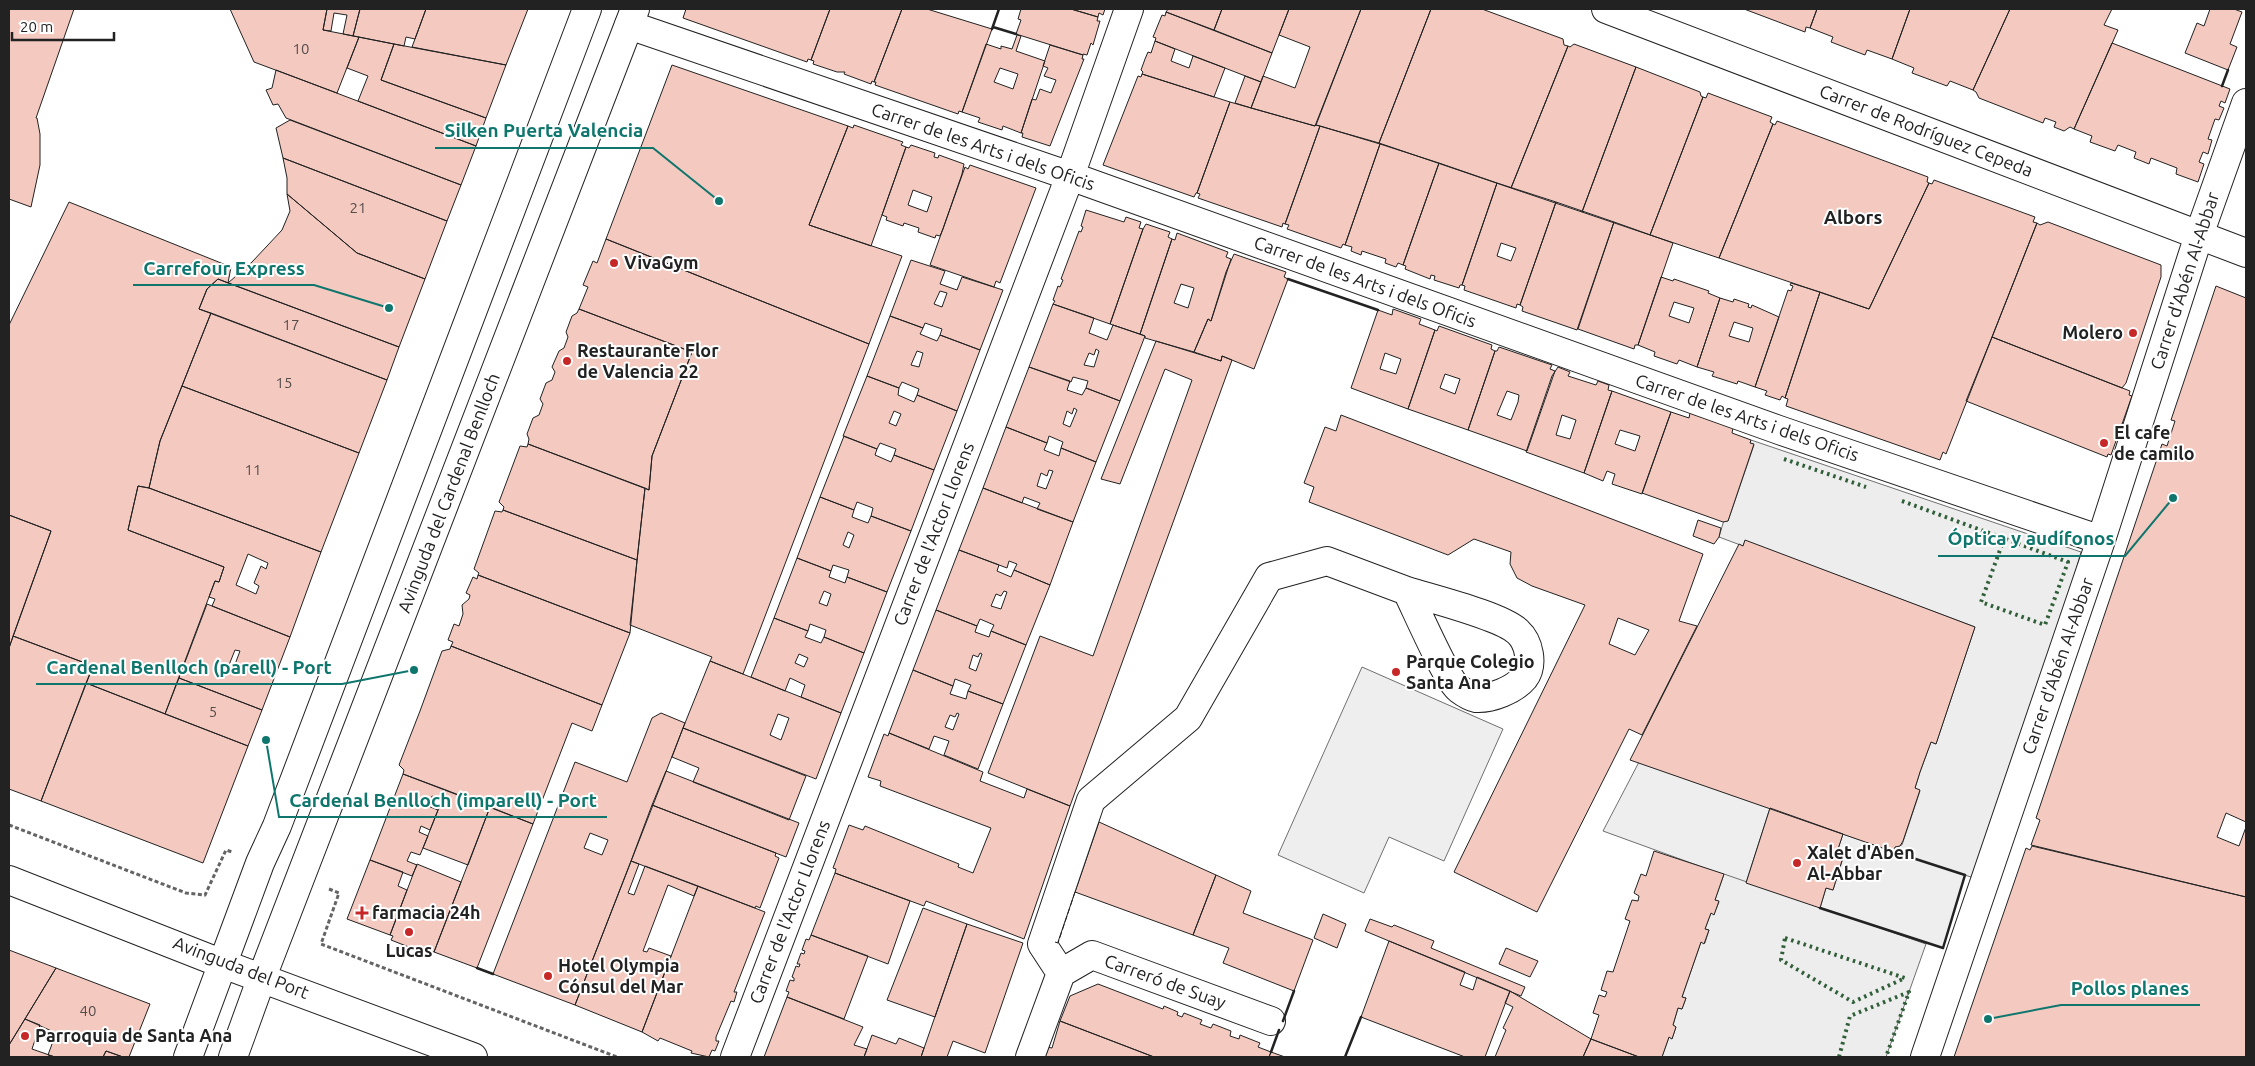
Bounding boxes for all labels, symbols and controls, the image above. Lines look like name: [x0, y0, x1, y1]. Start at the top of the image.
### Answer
scale bar: [12, 10, 115, 42]
text: 20 m: [20, 18, 53, 35]
house number: 10: [293, 40, 309, 57]
street label: Carrer de Rodríguez Cepeda: [1817, 80, 2036, 180]
street label: Carrer de les Arts i dels Oficis: [869, 98, 1098, 194]
callout: Silken Puerta Valencia: [435, 114, 653, 148]
text: Silken Puerta Valencia: [445, 119, 643, 141]
street label: Carrer d'Abén Al-Abbar: [2146, 189, 2222, 372]
house number: 21: [350, 199, 366, 216]
district label: Albors: [1824, 206, 1882, 228]
street label: Carrer de les Arts i dels Oficis: [1252, 231, 1479, 331]
callout: Carrefour Express: [133, 251, 314, 285]
place label: VivaGym: [624, 252, 699, 272]
text: Carrefour Express: [143, 257, 305, 279]
marker: VivaGym: [608, 257, 620, 269]
house number: 17: [283, 316, 299, 333]
place label: Molero: [2062, 322, 2123, 342]
marker: Molero: [2127, 327, 2139, 339]
place label: Restaurante Flor de Valencia 22: [577, 340, 719, 381]
marker: Restaurante Flor de Valencia 22: [561, 355, 573, 367]
street label: Carrer de les Arts i dels Oficis: [1633, 369, 1862, 465]
street label: Avinguda del Cardenal Benlloch: [393, 370, 503, 615]
house number: 15: [276, 374, 292, 391]
place label: El cafe de camilo: [2114, 422, 2195, 463]
marker: El cafe de camilo: [2098, 437, 2110, 449]
street label: Carrer de l'Actor Llorens: [889, 439, 977, 628]
house number: 11: [245, 461, 261, 478]
callout: Óptica y audífonos: [1938, 522, 2125, 556]
text: Óptica y audífonos: [1948, 527, 2114, 549]
street label: Carrer d'Abén Al-Abbar: [2017, 575, 2097, 757]
callout: Cardenal Benlloch (parell) - Port: [36, 650, 342, 684]
place label: Parque Colegio Santa Ana: [1406, 651, 1535, 692]
text: Cardenal Benlloch (parell) - Port: [46, 656, 332, 678]
marker: Parque Colegio Santa Ana: [1390, 666, 1402, 678]
house number: 5: [209, 703, 217, 720]
callout: Cardenal Benlloch (imparell) - Port: [279, 783, 607, 817]
text: Cardenal Benlloch (imparell) - Port: [289, 789, 597, 811]
street label: Carrer de l'Actor Llorens: [745, 817, 833, 1006]
place label: Xalet d'Aben Al-Abbar: [1807, 842, 1915, 883]
marker: Xalet d'Aben Al-Abbar: [1791, 857, 1803, 869]
place label: farmacia 24h: [372, 902, 480, 922]
marker: farmacia 24h: [356, 907, 368, 919]
marker: Lucas: [403, 926, 415, 938]
street label: Avinguda del Port: [171, 932, 312, 1002]
place label: Lucas: [385, 940, 433, 960]
street label: Carreró de Suay: [1102, 950, 1229, 1012]
place label: Hotel Olympia Cónsul del Mar: [558, 955, 684, 996]
marker: Hotel Olympia Cónsul del Mar: [542, 970, 554, 982]
callout: Pollos planes: [2061, 971, 2200, 1005]
text: Pollos planes: [2071, 977, 2189, 999]
house number: 40: [80, 1002, 96, 1019]
place label: Parroquia de Santa Ana: [35, 1025, 232, 1045]
marker: Parroquia de Santa Ana: [19, 1030, 31, 1042]

